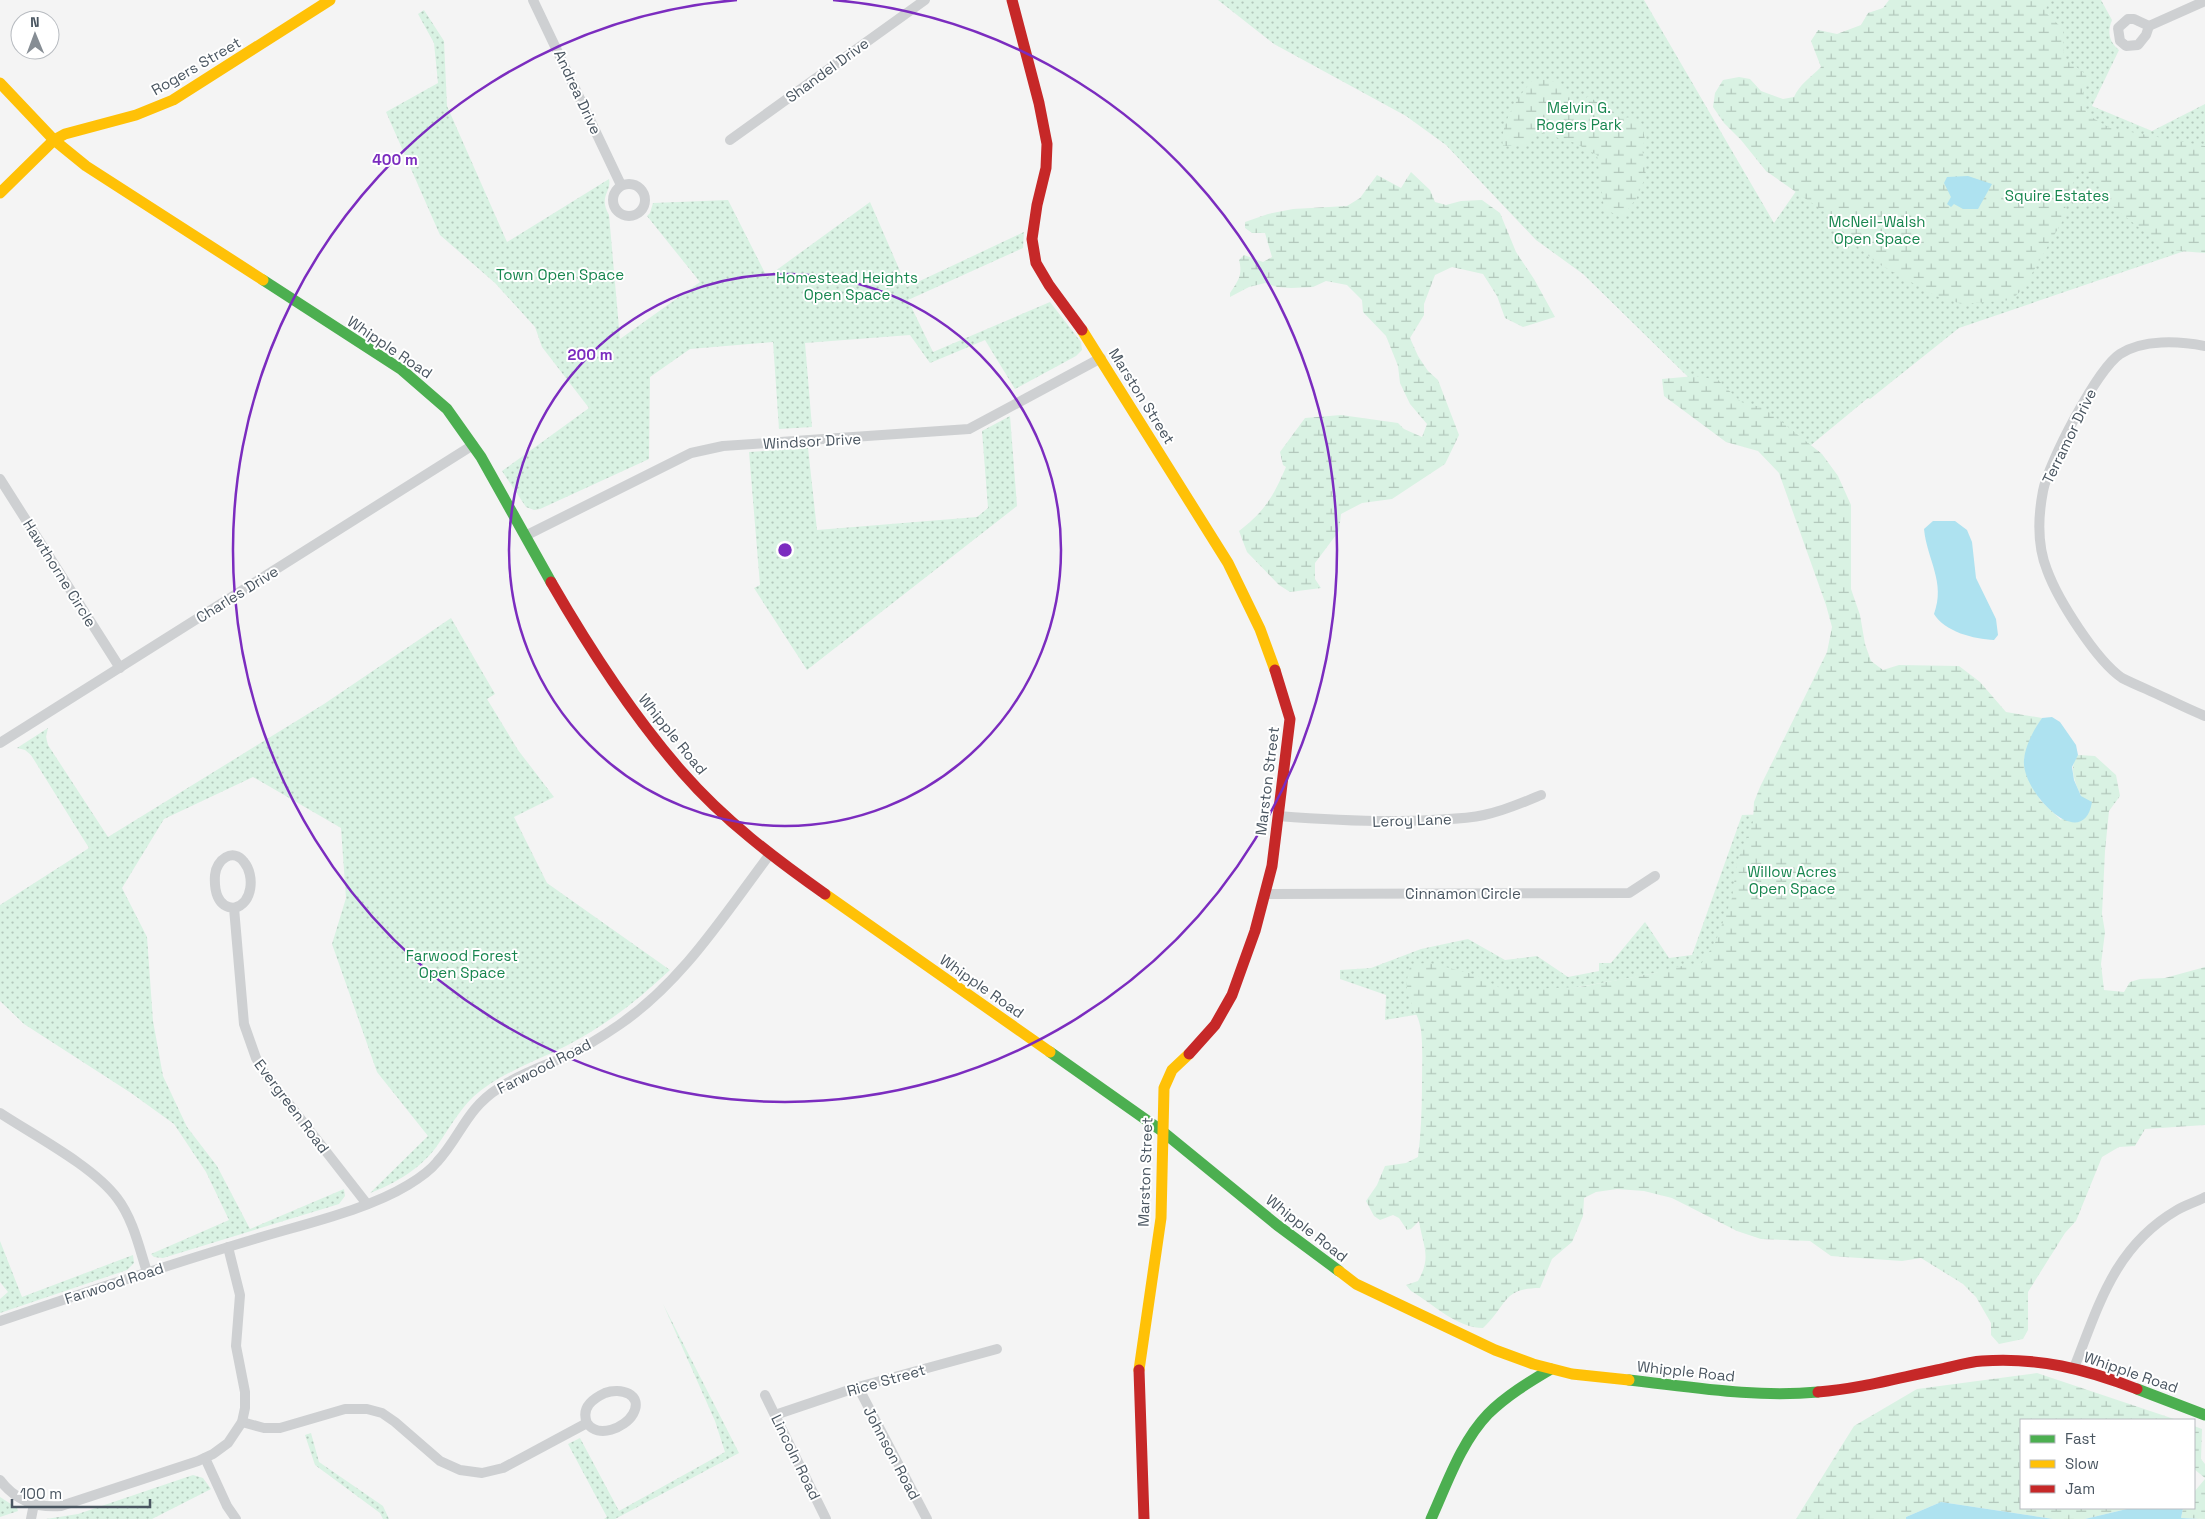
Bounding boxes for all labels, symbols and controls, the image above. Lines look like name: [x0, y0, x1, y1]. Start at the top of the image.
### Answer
north arrow: [10, 10, 60, 60]
text: N: [30, 13, 40, 31]
street label: Rogers Street: [148, 33, 244, 99]
street label: Shandel Drive: [782, 33, 872, 107]
street label: Andrea Drive: [550, 47, 606, 137]
park label: Melvin G. Rogers Park: [1536, 98, 1622, 134]
text: 400 m: [372, 150, 418, 169]
park label: Squire Estates: [2005, 186, 2109, 205]
park label: McNeil-Walsh Open Space: [1828, 212, 1926, 248]
park label: Town Open Space: [496, 265, 624, 284]
park label: Homestead Heights Open Space: [776, 268, 918, 304]
street label: Whipple Road: [344, 312, 436, 382]
street label: Marston Street: [1105, 344, 1179, 448]
text: 200 m: [568, 345, 612, 364]
street label: Terramor Drive: [2038, 385, 2100, 487]
street label: Windsor Drive: [762, 429, 862, 453]
street label: Hawthorne Circle: [19, 516, 101, 631]
centre of rings: [776, 541, 794, 559]
street label: Charles Drive: [192, 561, 282, 627]
street label: Whipple Road: [635, 690, 711, 778]
street label: Marston Street: [1251, 725, 1283, 837]
street label: Leroy Lane: [1372, 809, 1452, 831]
park label: Willow Acres Open Space: [1747, 862, 1837, 898]
street label: Cinnamon Circle: [1405, 884, 1521, 903]
park label: Farwood Forest Open Space: [406, 946, 518, 982]
street label: Whipple Road: [936, 950, 1028, 1022]
street label: Farwood Road: [494, 1034, 594, 1098]
street label: Evergreen Road: [250, 1055, 334, 1157]
street label: Marston Street: [1134, 1117, 1156, 1227]
street label: Whipple Road: [1262, 1190, 1352, 1266]
street label: Farwood Road: [62, 1258, 166, 1308]
street label: Whipple Road: [2081, 1347, 2181, 1397]
street label: Whipple Road: [1636, 1356, 1736, 1386]
street label: Rice Street: [845, 1360, 927, 1400]
street label: Johnson Road: [859, 1403, 925, 1503]
street label: Lincoln Road: [767, 1411, 825, 1503]
legend: [2020, 1419, 2195, 1509]
text: Fast: [2065, 1429, 2096, 1448]
text: Slow: [2065, 1454, 2099, 1473]
scale bar: [12, 1476, 150, 1508]
text: Jam: [2065, 1479, 2095, 1498]
text: 100 m: [20, 1484, 62, 1503]

